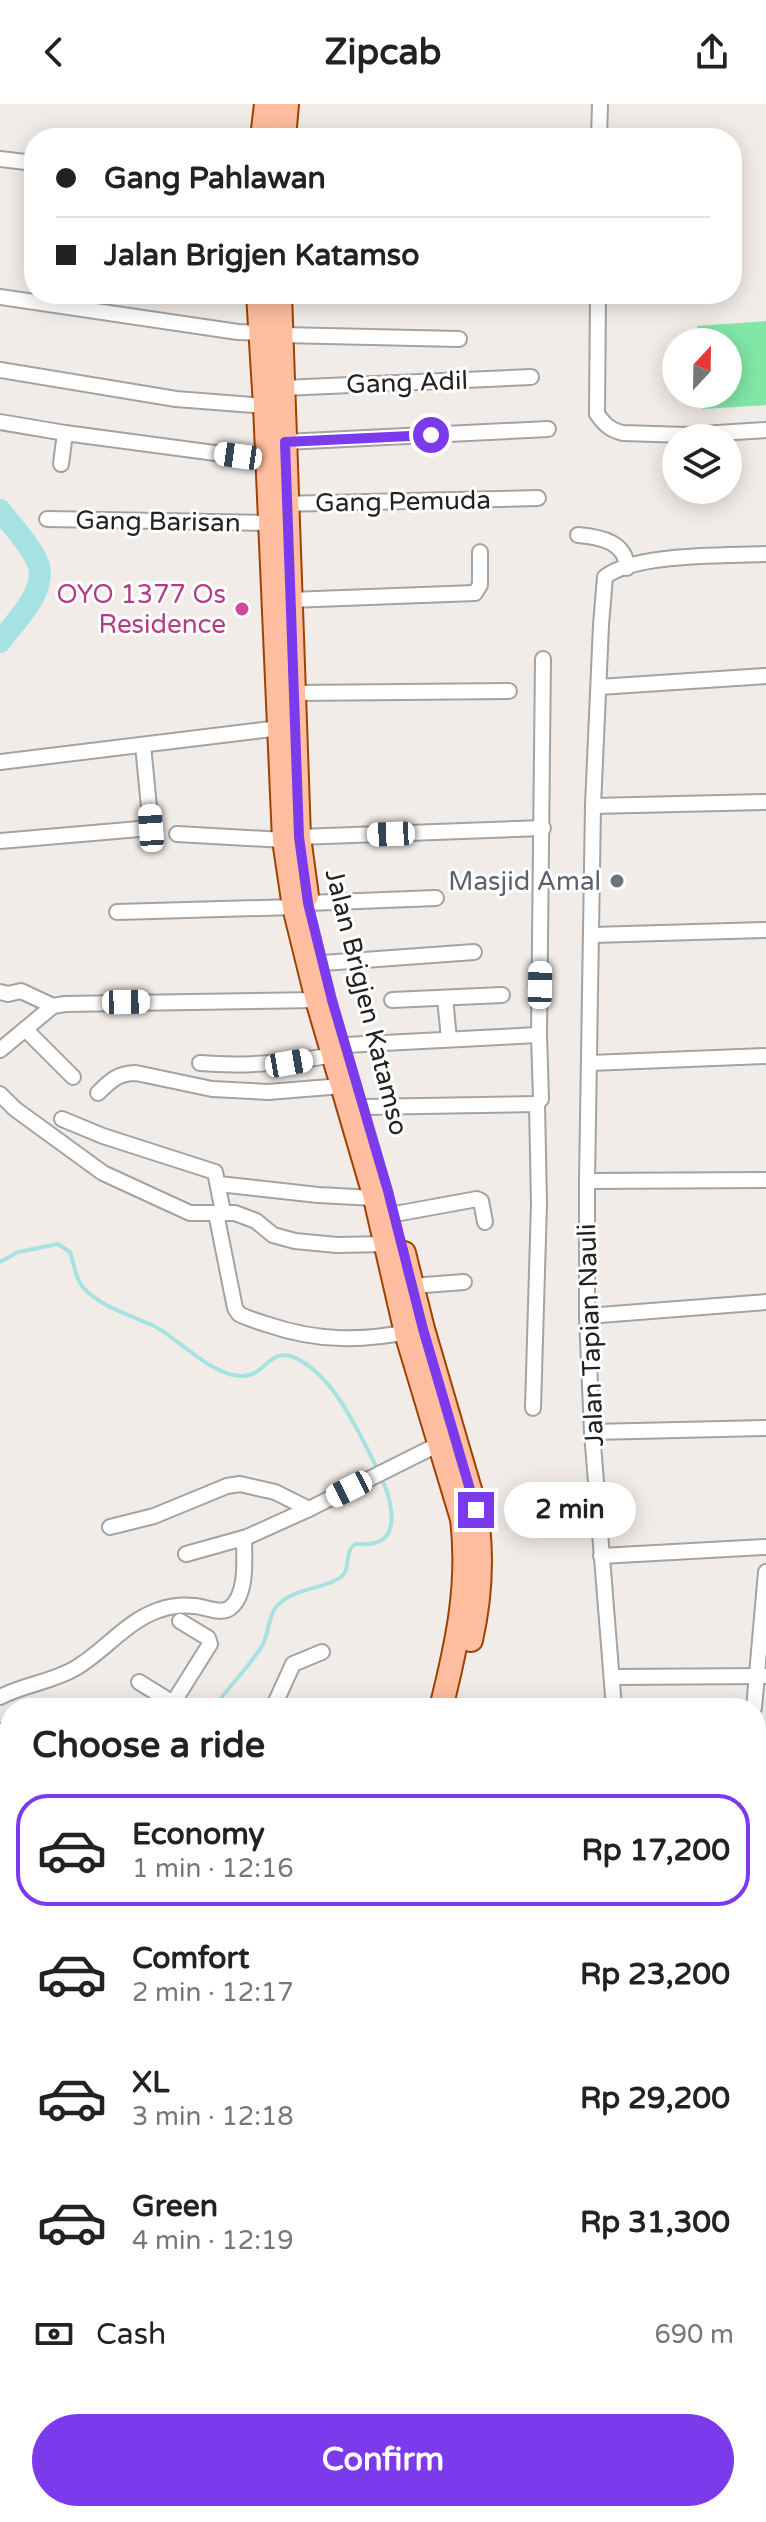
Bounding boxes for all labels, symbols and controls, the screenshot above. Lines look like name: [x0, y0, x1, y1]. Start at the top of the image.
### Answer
icon: back: [32, 30, 76, 74]
icon: share: [690, 30, 734, 74]
text: Zipcab: [325, 31, 441, 74]
text: Gang Pahlawan: [104, 160, 326, 197]
text: Jalan Brigjen Katamso: [104, 237, 419, 274]
north arrow: [662, 328, 742, 408]
map controls: [662, 328, 742, 504]
street label: Gang Adil: [346, 365, 468, 400]
route start: [413, 417, 449, 453]
button: layers: [662, 424, 742, 504]
car: [213, 441, 263, 471]
street label: Gang Pemuda: [315, 484, 491, 519]
street label: Gang Barisan: [75, 505, 241, 538]
place label: OYO 1377 Os Residence: [57, 579, 226, 640]
marker: OYO 1377 Os Residence: [233, 600, 251, 618]
car: [137, 803, 165, 853]
car: [367, 821, 415, 847]
street label: Jalan Brigjen Katamso: [318, 866, 415, 1139]
place label: Masjid Amal: [448, 866, 601, 897]
marker: Masjid Amal: [608, 872, 626, 890]
car: [528, 961, 552, 1009]
car: [102, 990, 150, 1014]
car: [263, 1047, 315, 1079]
street label: Jalan Tapian Nauli: [571, 1223, 610, 1447]
car: [322, 1467, 376, 1511]
callout: 2 min: [504, 1482, 636, 1538]
route end: [458, 1492, 494, 1528]
text: 2 min: [535, 1494, 605, 1525]
text: Choose a ride: [32, 1724, 265, 1767]
icon: car: [36, 1814, 108, 1886]
text: Economy: [132, 1816, 265, 1853]
text: Rp 17,200: [581, 1832, 730, 1869]
text: 1 min · 12:16: [132, 1853, 294, 1884]
icon: car: [36, 1938, 108, 2010]
text: Comfort: [132, 1940, 250, 1977]
text: Rp 23,200: [580, 1956, 730, 1993]
text: 2 min · 12:17: [132, 1977, 294, 2008]
icon: car: [36, 2062, 108, 2134]
text: XL: [132, 2064, 169, 2101]
text: Rp 29,200: [580, 2080, 730, 2117]
text: 3 min · 12:18: [132, 2101, 294, 2132]
icon: car: [36, 2186, 108, 2258]
text: Green: [132, 2188, 218, 2225]
text: Rp 31,300: [580, 2204, 730, 2241]
text: 4 min · 12:19: [132, 2225, 294, 2256]
icon: cash: [32, 2312, 76, 2356]
text: Cash: [96, 2316, 166, 2353]
text: 690 m: [654, 2319, 734, 2350]
button: Confirm: [32, 2414, 734, 2506]

